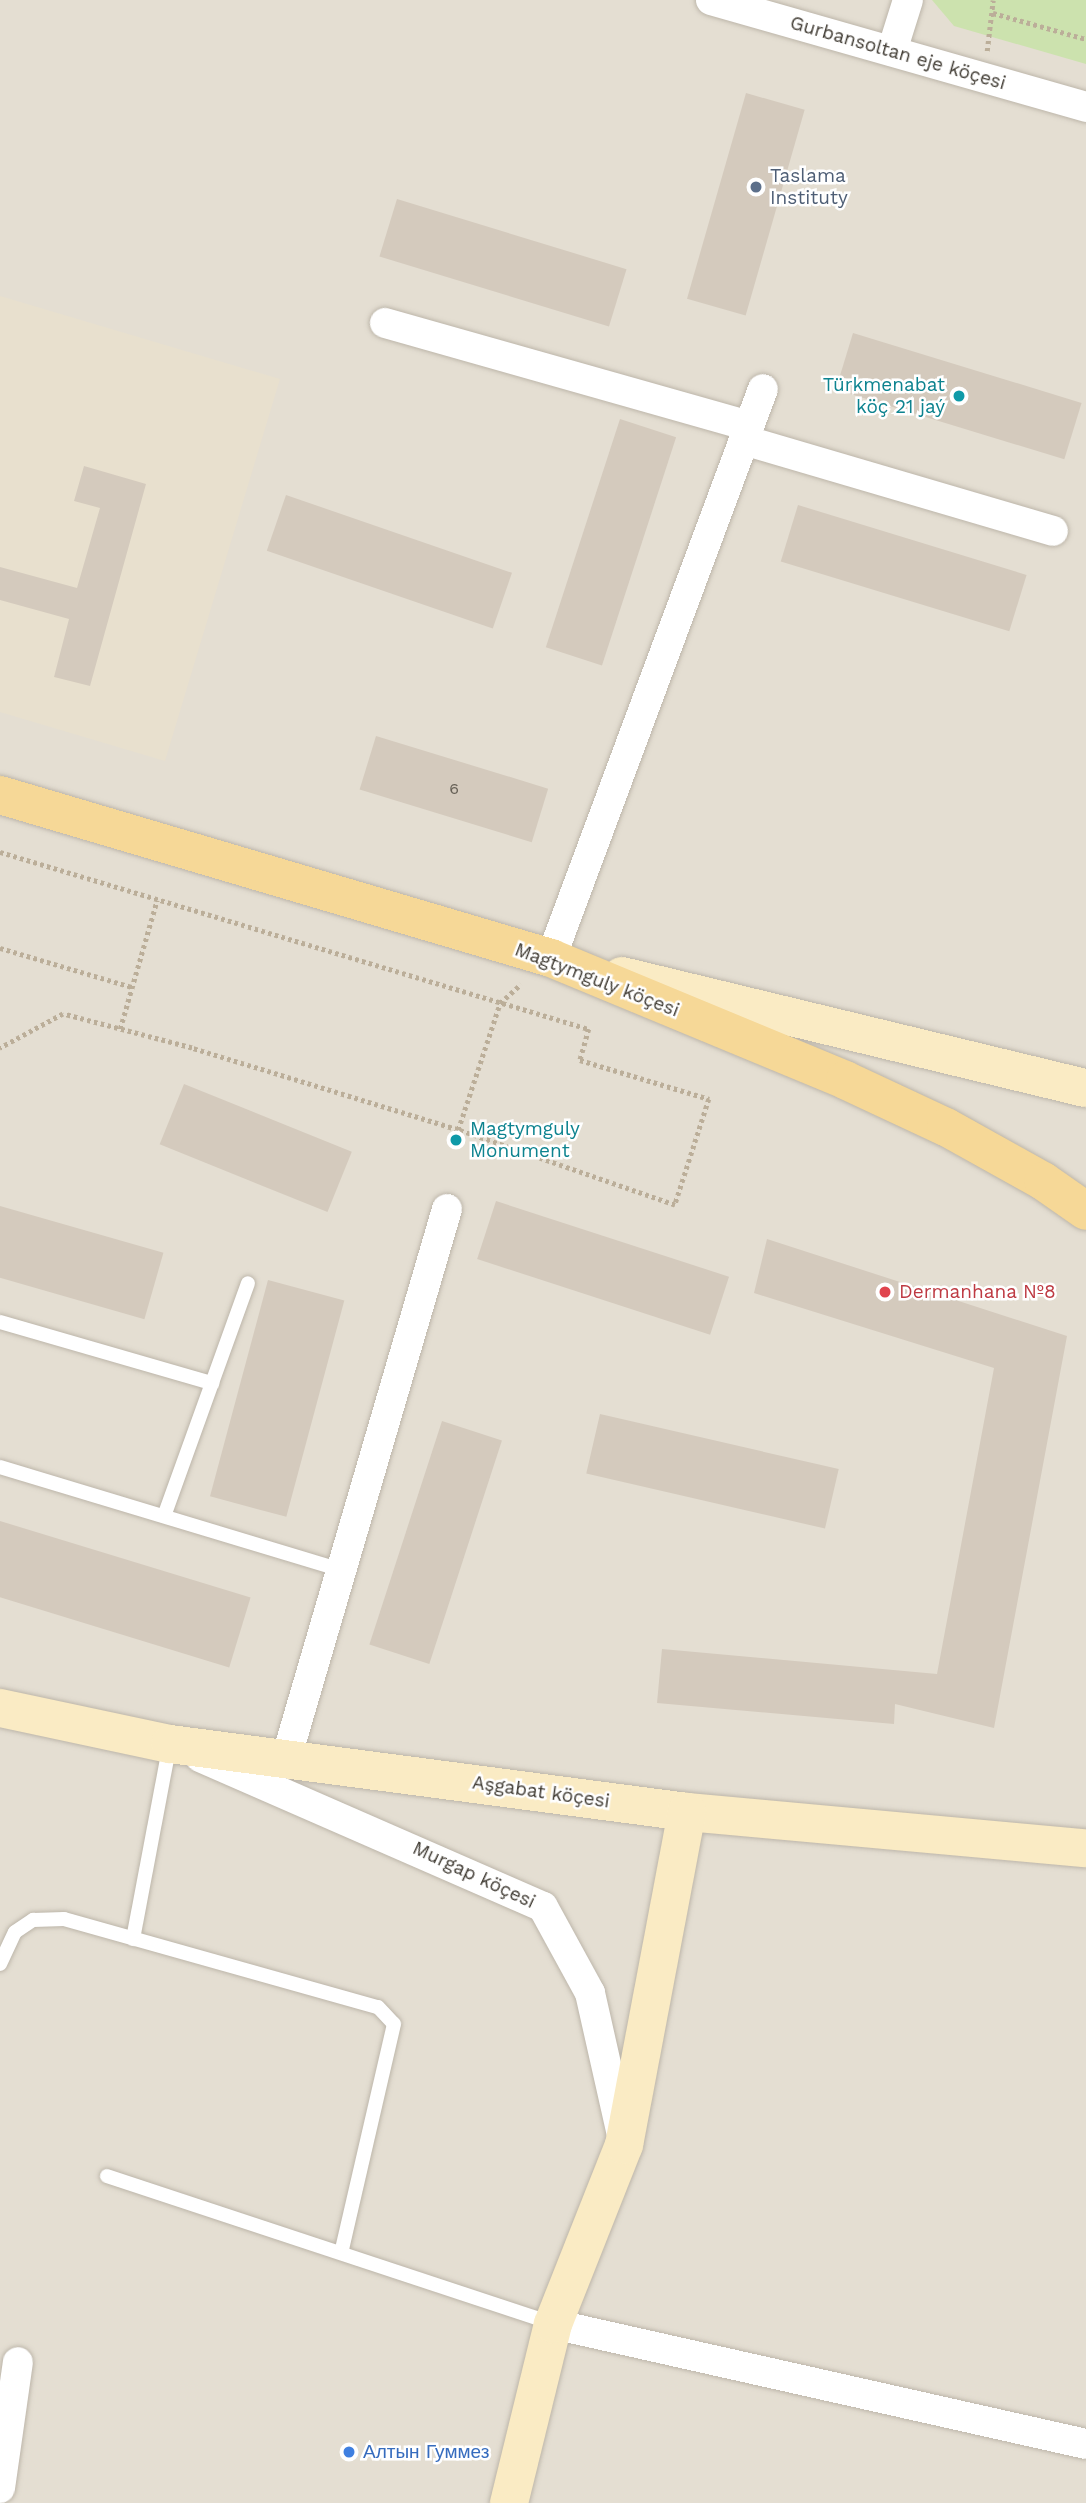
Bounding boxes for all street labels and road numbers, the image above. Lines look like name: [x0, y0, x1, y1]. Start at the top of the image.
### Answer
street label: Gurbansoltan eje köçesi: [787, 11, 1009, 95]
street label: Magtymguly köçesi: [511, 938, 683, 1022]
street label: Aşgabat köçesi: [471, 1771, 611, 1813]
street label: Murgap köçesi: [409, 1837, 539, 1913]

